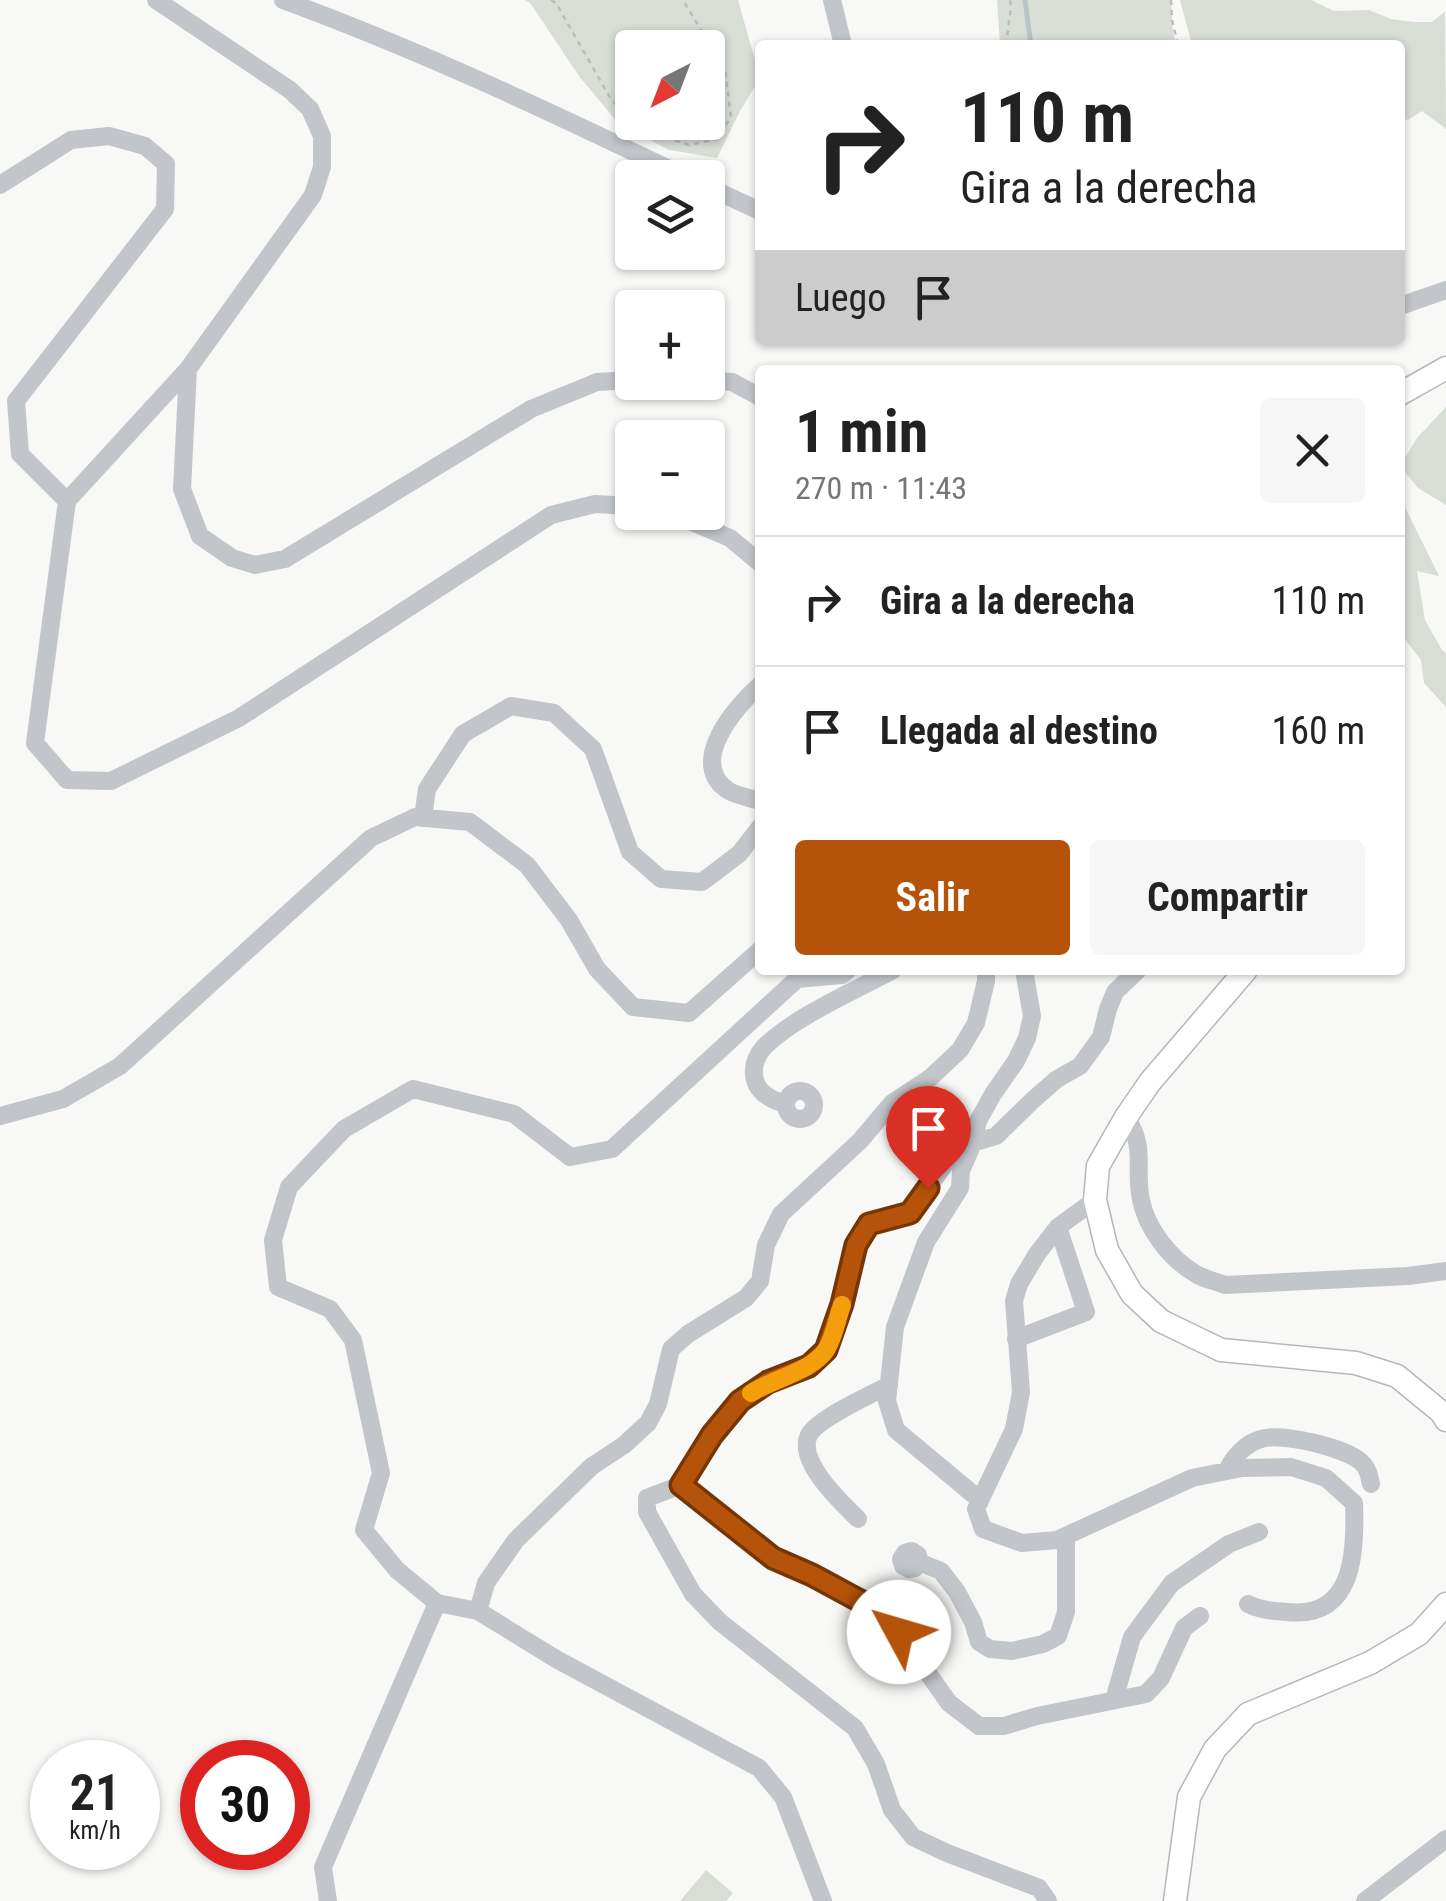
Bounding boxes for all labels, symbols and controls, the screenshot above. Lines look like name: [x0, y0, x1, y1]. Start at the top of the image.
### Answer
north arrow: [615, 30, 725, 140]
map controls: [615, 30, 725, 530]
text: 110 m: [960, 77, 1134, 159]
icon: right: [795, 80, 925, 210]
button: layers: [615, 160, 725, 270]
text: Gira a la derecha: [960, 161, 1258, 214]
icon: arrive: [906, 270, 961, 325]
text: Luego: [795, 276, 886, 320]
button: +: [615, 290, 725, 400]
text: 1 min: [795, 396, 928, 467]
button: close: [1260, 398, 1365, 503]
button: −: [615, 420, 725, 530]
text: 270 m · 11:43: [795, 469, 967, 507]
icon: right: [795, 574, 850, 629]
text: Gira a la derecha: [880, 579, 1135, 623]
text: 110 m: [1271, 579, 1365, 623]
icon: arrive: [795, 704, 850, 759]
text: Llegada al destino: [880, 709, 1158, 753]
text: 160 m: [1271, 709, 1365, 753]
button: Salir: [795, 840, 1070, 955]
button: Compartir: [1090, 840, 1365, 955]
pin: [886, 1086, 971, 1189]
icon: arrive: [901, 1101, 956, 1156]
position arrow: [847, 1580, 951, 1684]
speed limit sign: 30: [180, 1740, 310, 1870]
text: 21: [70, 1764, 120, 1822]
text: km/h: [69, 1816, 121, 1845]

